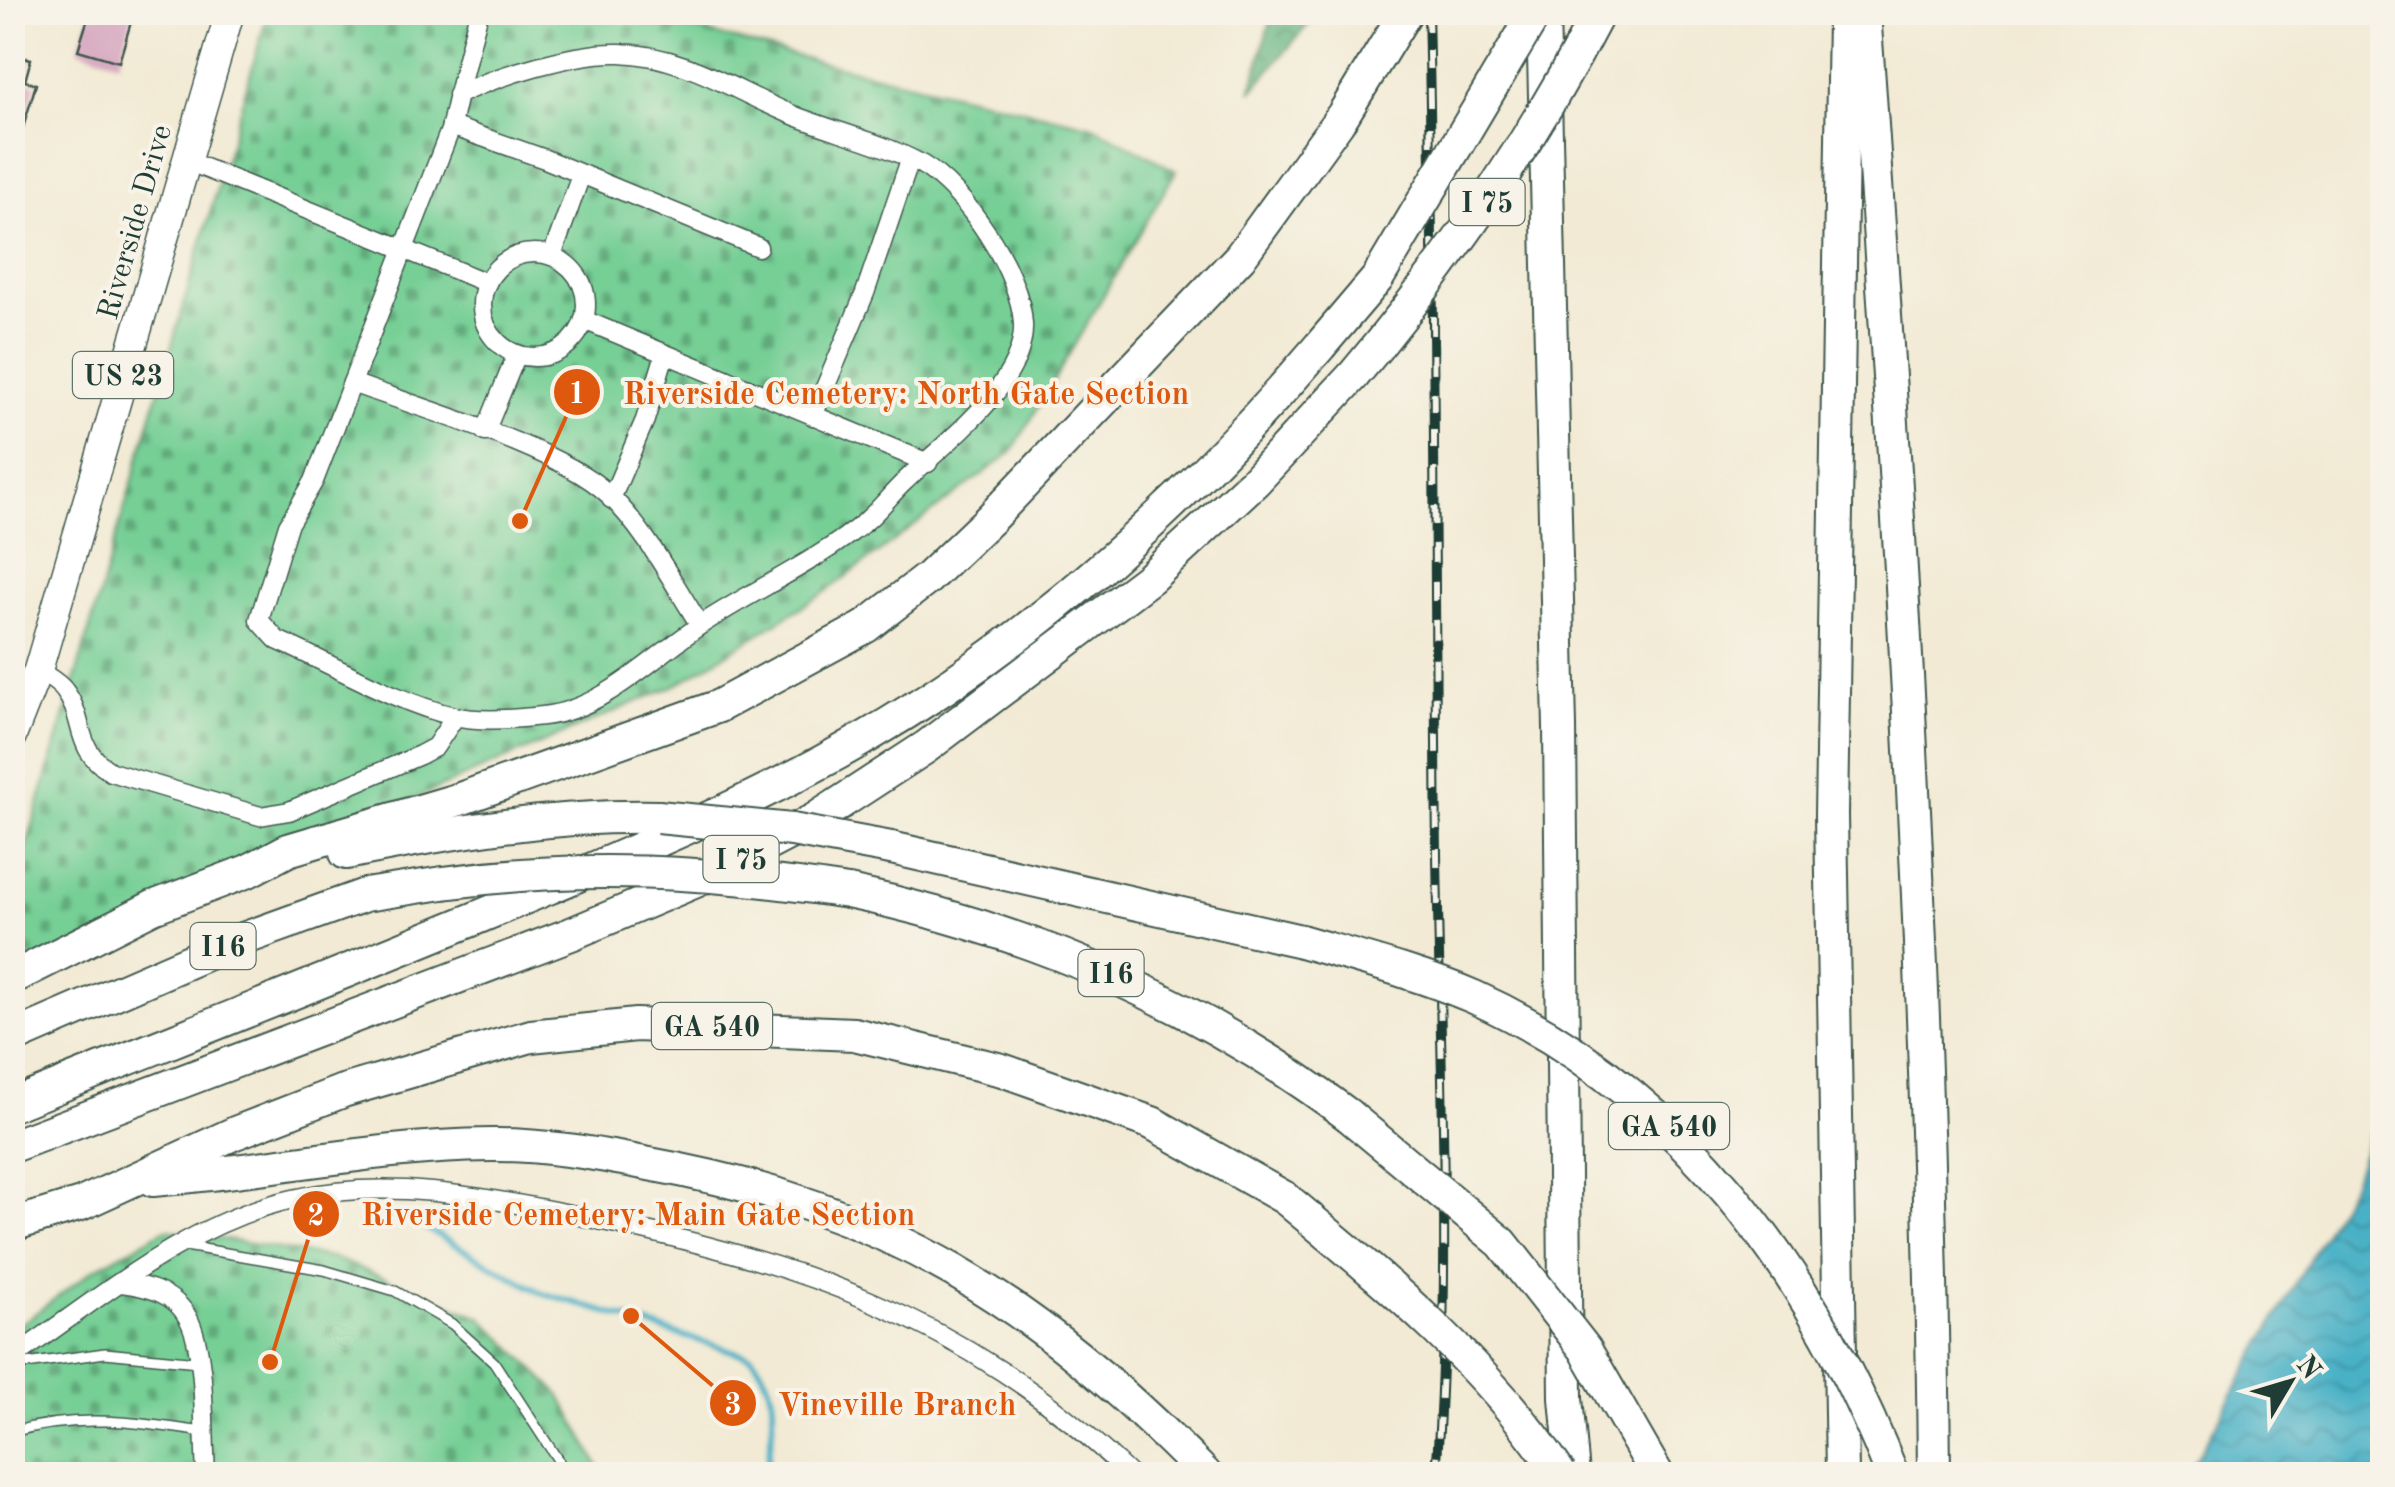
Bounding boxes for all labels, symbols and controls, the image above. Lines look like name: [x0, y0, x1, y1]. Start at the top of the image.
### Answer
street label: Riverside Drive: [94, 122, 178, 323]
road number: I 75: [1450, 179, 1524, 225]
road number: US 23: [73, 352, 173, 398]
callout: Riverside Cemetery: North Gate Section: [552, 361, 1209, 423]
text: 1: [568, 380, 586, 410]
text: Riverside Cemetery: North Gate Section: [623, 380, 1189, 412]
road number: I 75: [704, 836, 778, 882]
road number: I16: [190, 923, 256, 969]
road number: I16: [1078, 950, 1144, 996]
road number: GA 540: [652, 1003, 772, 1049]
road number: GA 540: [1609, 1103, 1729, 1149]
callout: Riverside Cemetery: Main Gate Section: [291, 1183, 936, 1245]
text: Riverside Cemetery: Main Gate Section: [361, 1201, 915, 1233]
text: 2: [307, 1202, 325, 1232]
north arrow: [2240, 1332, 2340, 1432]
text: N: [2290, 1351, 2325, 1386]
callout: Vineville Branch: [708, 1372, 1036, 1434]
text: 3: [724, 1391, 742, 1421]
text: Vineville Branch: [778, 1391, 1016, 1423]

